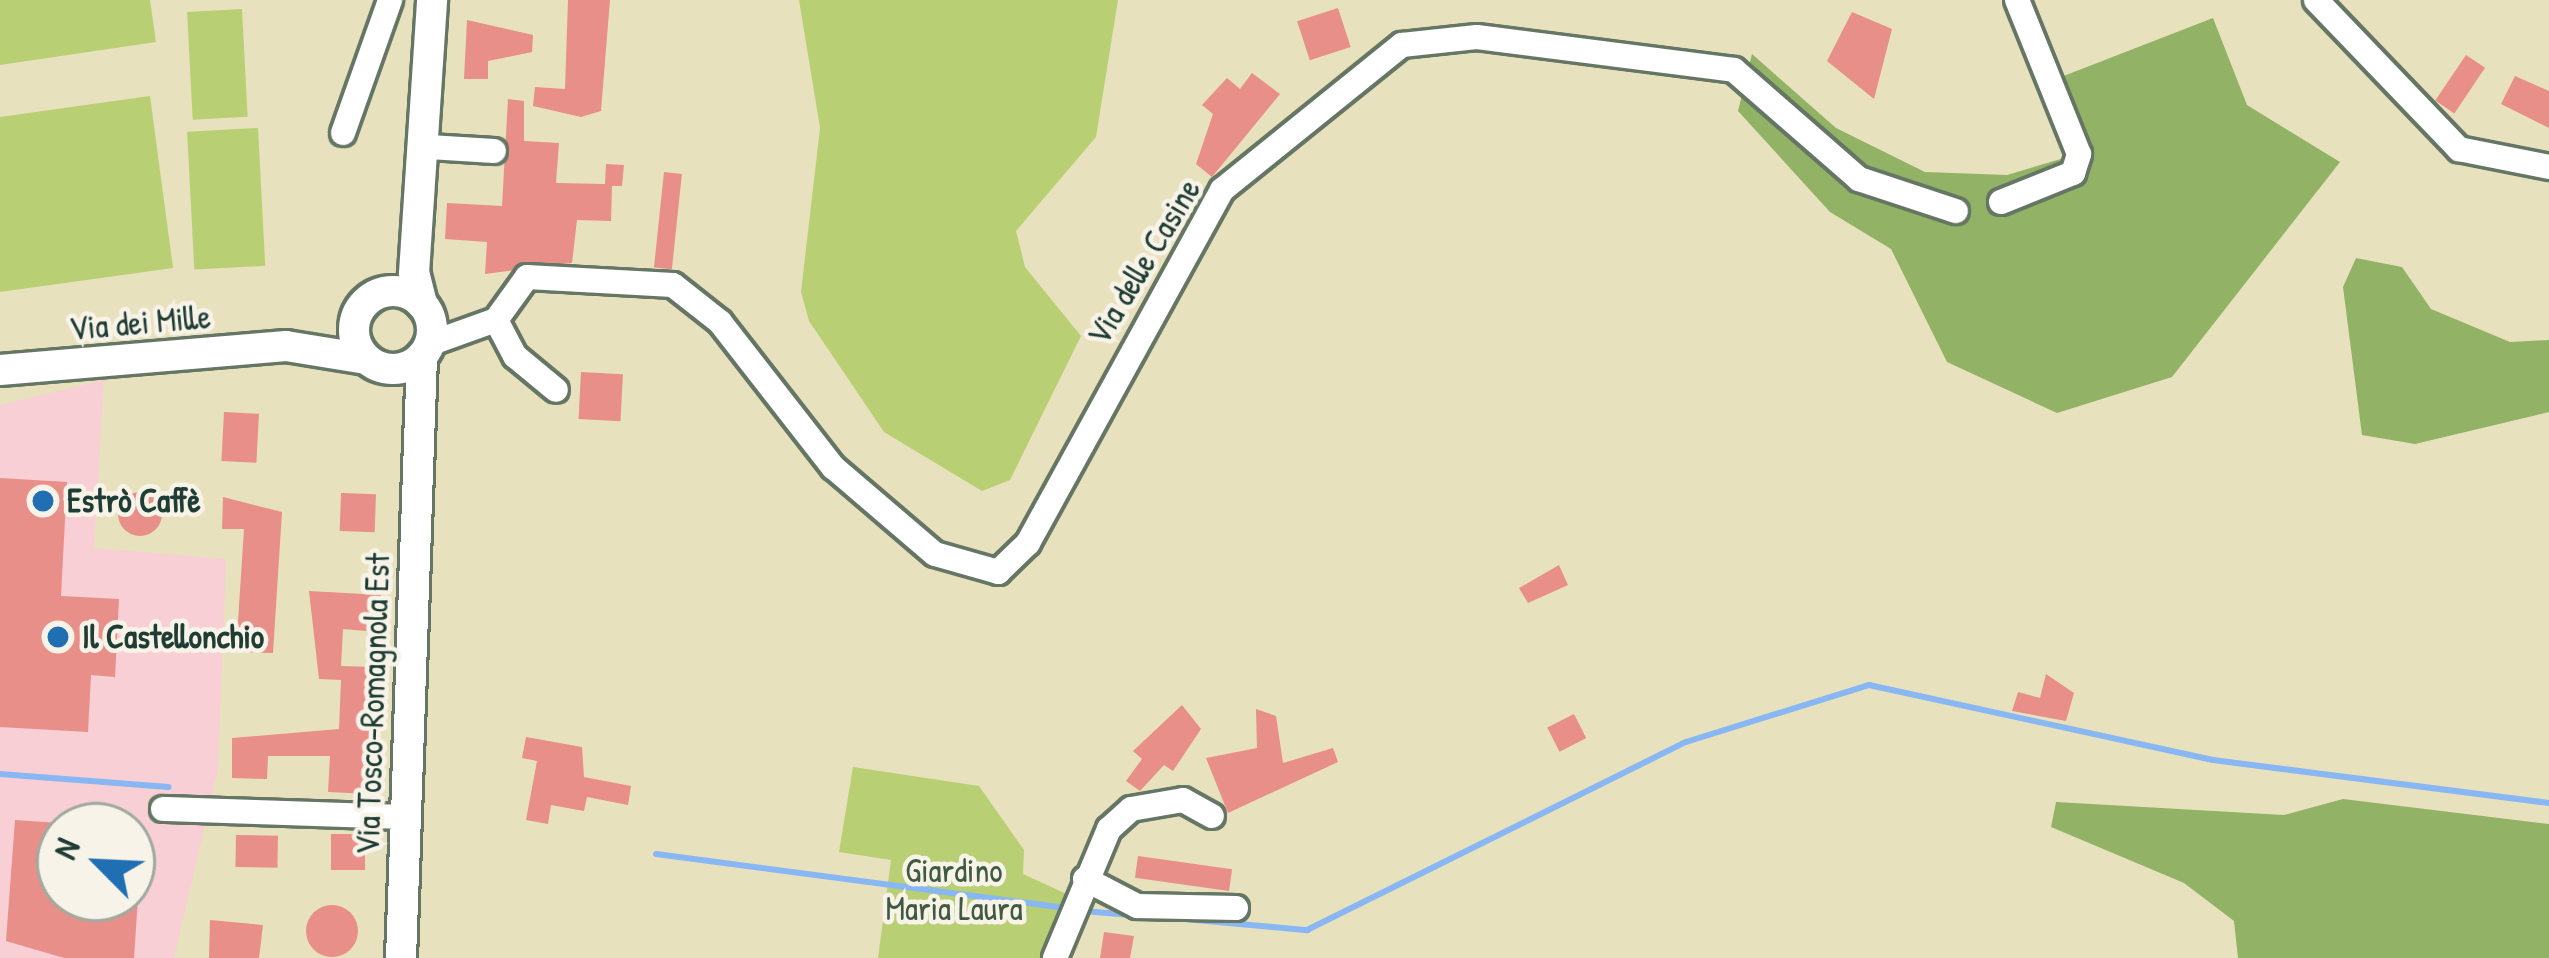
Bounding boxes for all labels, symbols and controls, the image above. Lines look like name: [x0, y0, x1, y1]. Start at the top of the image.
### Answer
street label: Via delle Casine: [1079, 172, 1209, 352]
street label: Via dei Mille: [68, 297, 212, 349]
place label: Estrò Caffè: [67, 481, 201, 521]
marker: Estrò Caffè: [30, 488, 56, 514]
street label: Via Tosco-Romagnola Est: [348, 552, 398, 856]
place label: Il Castellonchio: [82, 617, 264, 657]
marker: Il Castellonchio: [45, 624, 71, 650]
north arrow: [36, 802, 156, 922]
text: N: [42, 832, 90, 866]
park label: Giardino Maria Laura: [885, 851, 1023, 929]

